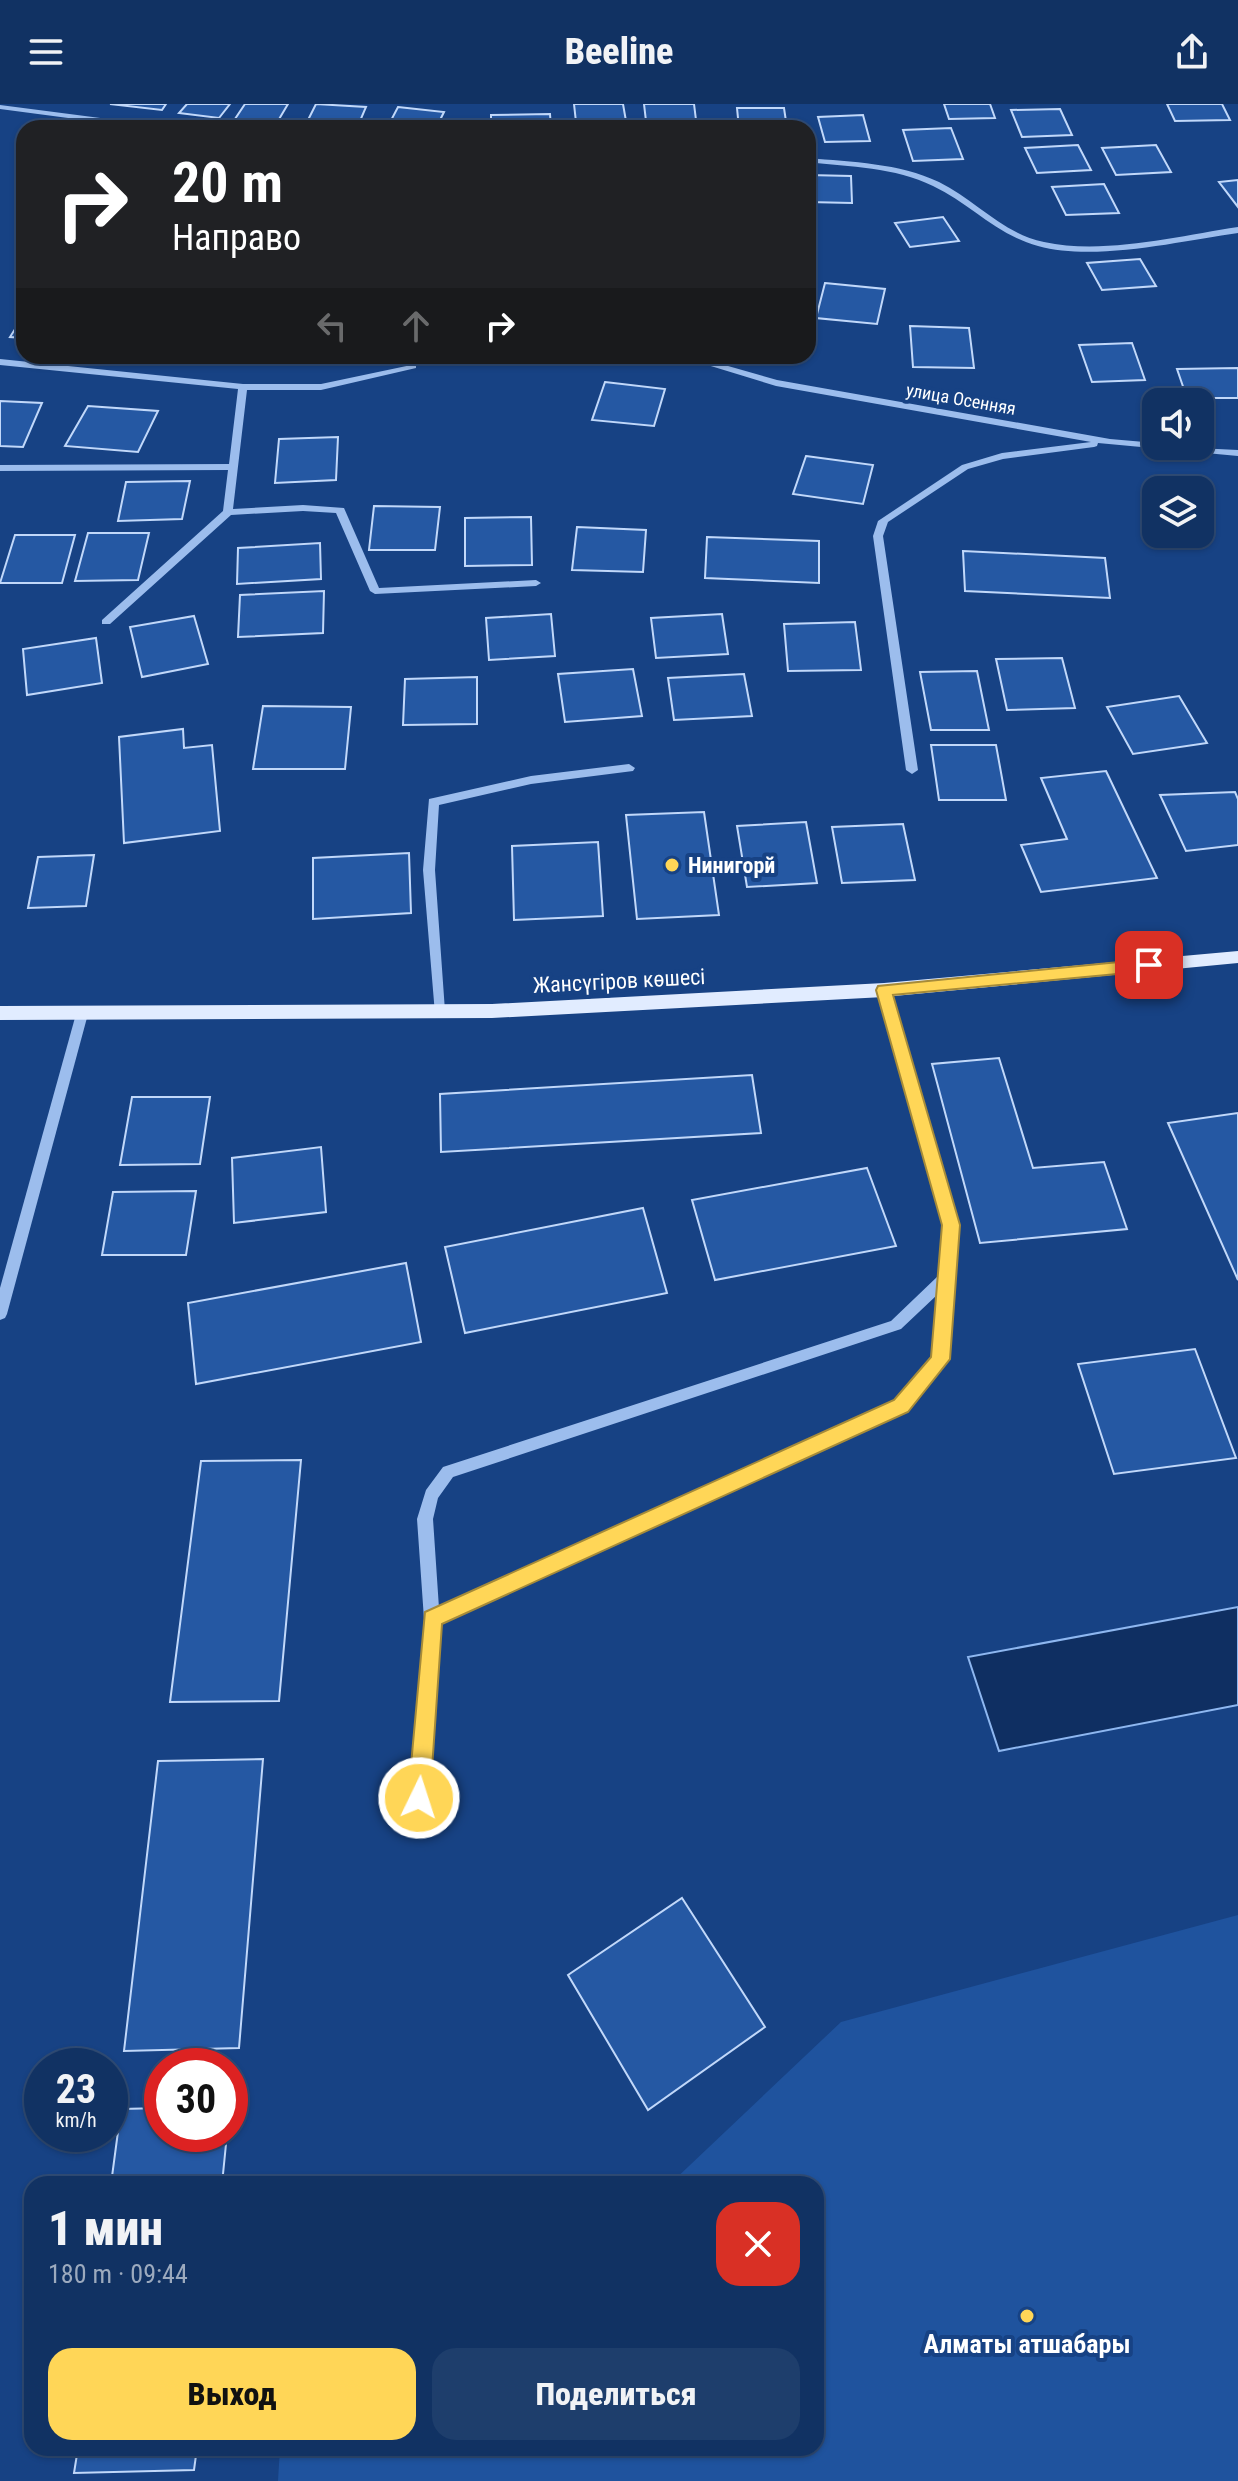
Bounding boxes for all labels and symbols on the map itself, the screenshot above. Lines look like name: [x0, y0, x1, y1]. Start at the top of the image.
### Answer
street label: улица Осенняя: [905, 379, 1017, 419]
place label: Нинигорй: [688, 853, 775, 878]
marker: Нинигорй: [663, 856, 681, 874]
pin: [1115, 931, 1183, 999]
street label: Жансүгіров көшесі: [532, 964, 706, 998]
position arrow: [377, 1756, 461, 1840]
speed limit sign: 30: [144, 2048, 248, 2152]
marker: Алматы атшабары: [1018, 2307, 1036, 2325]
place label: Алматы атшабары: [924, 2329, 1130, 2359]

